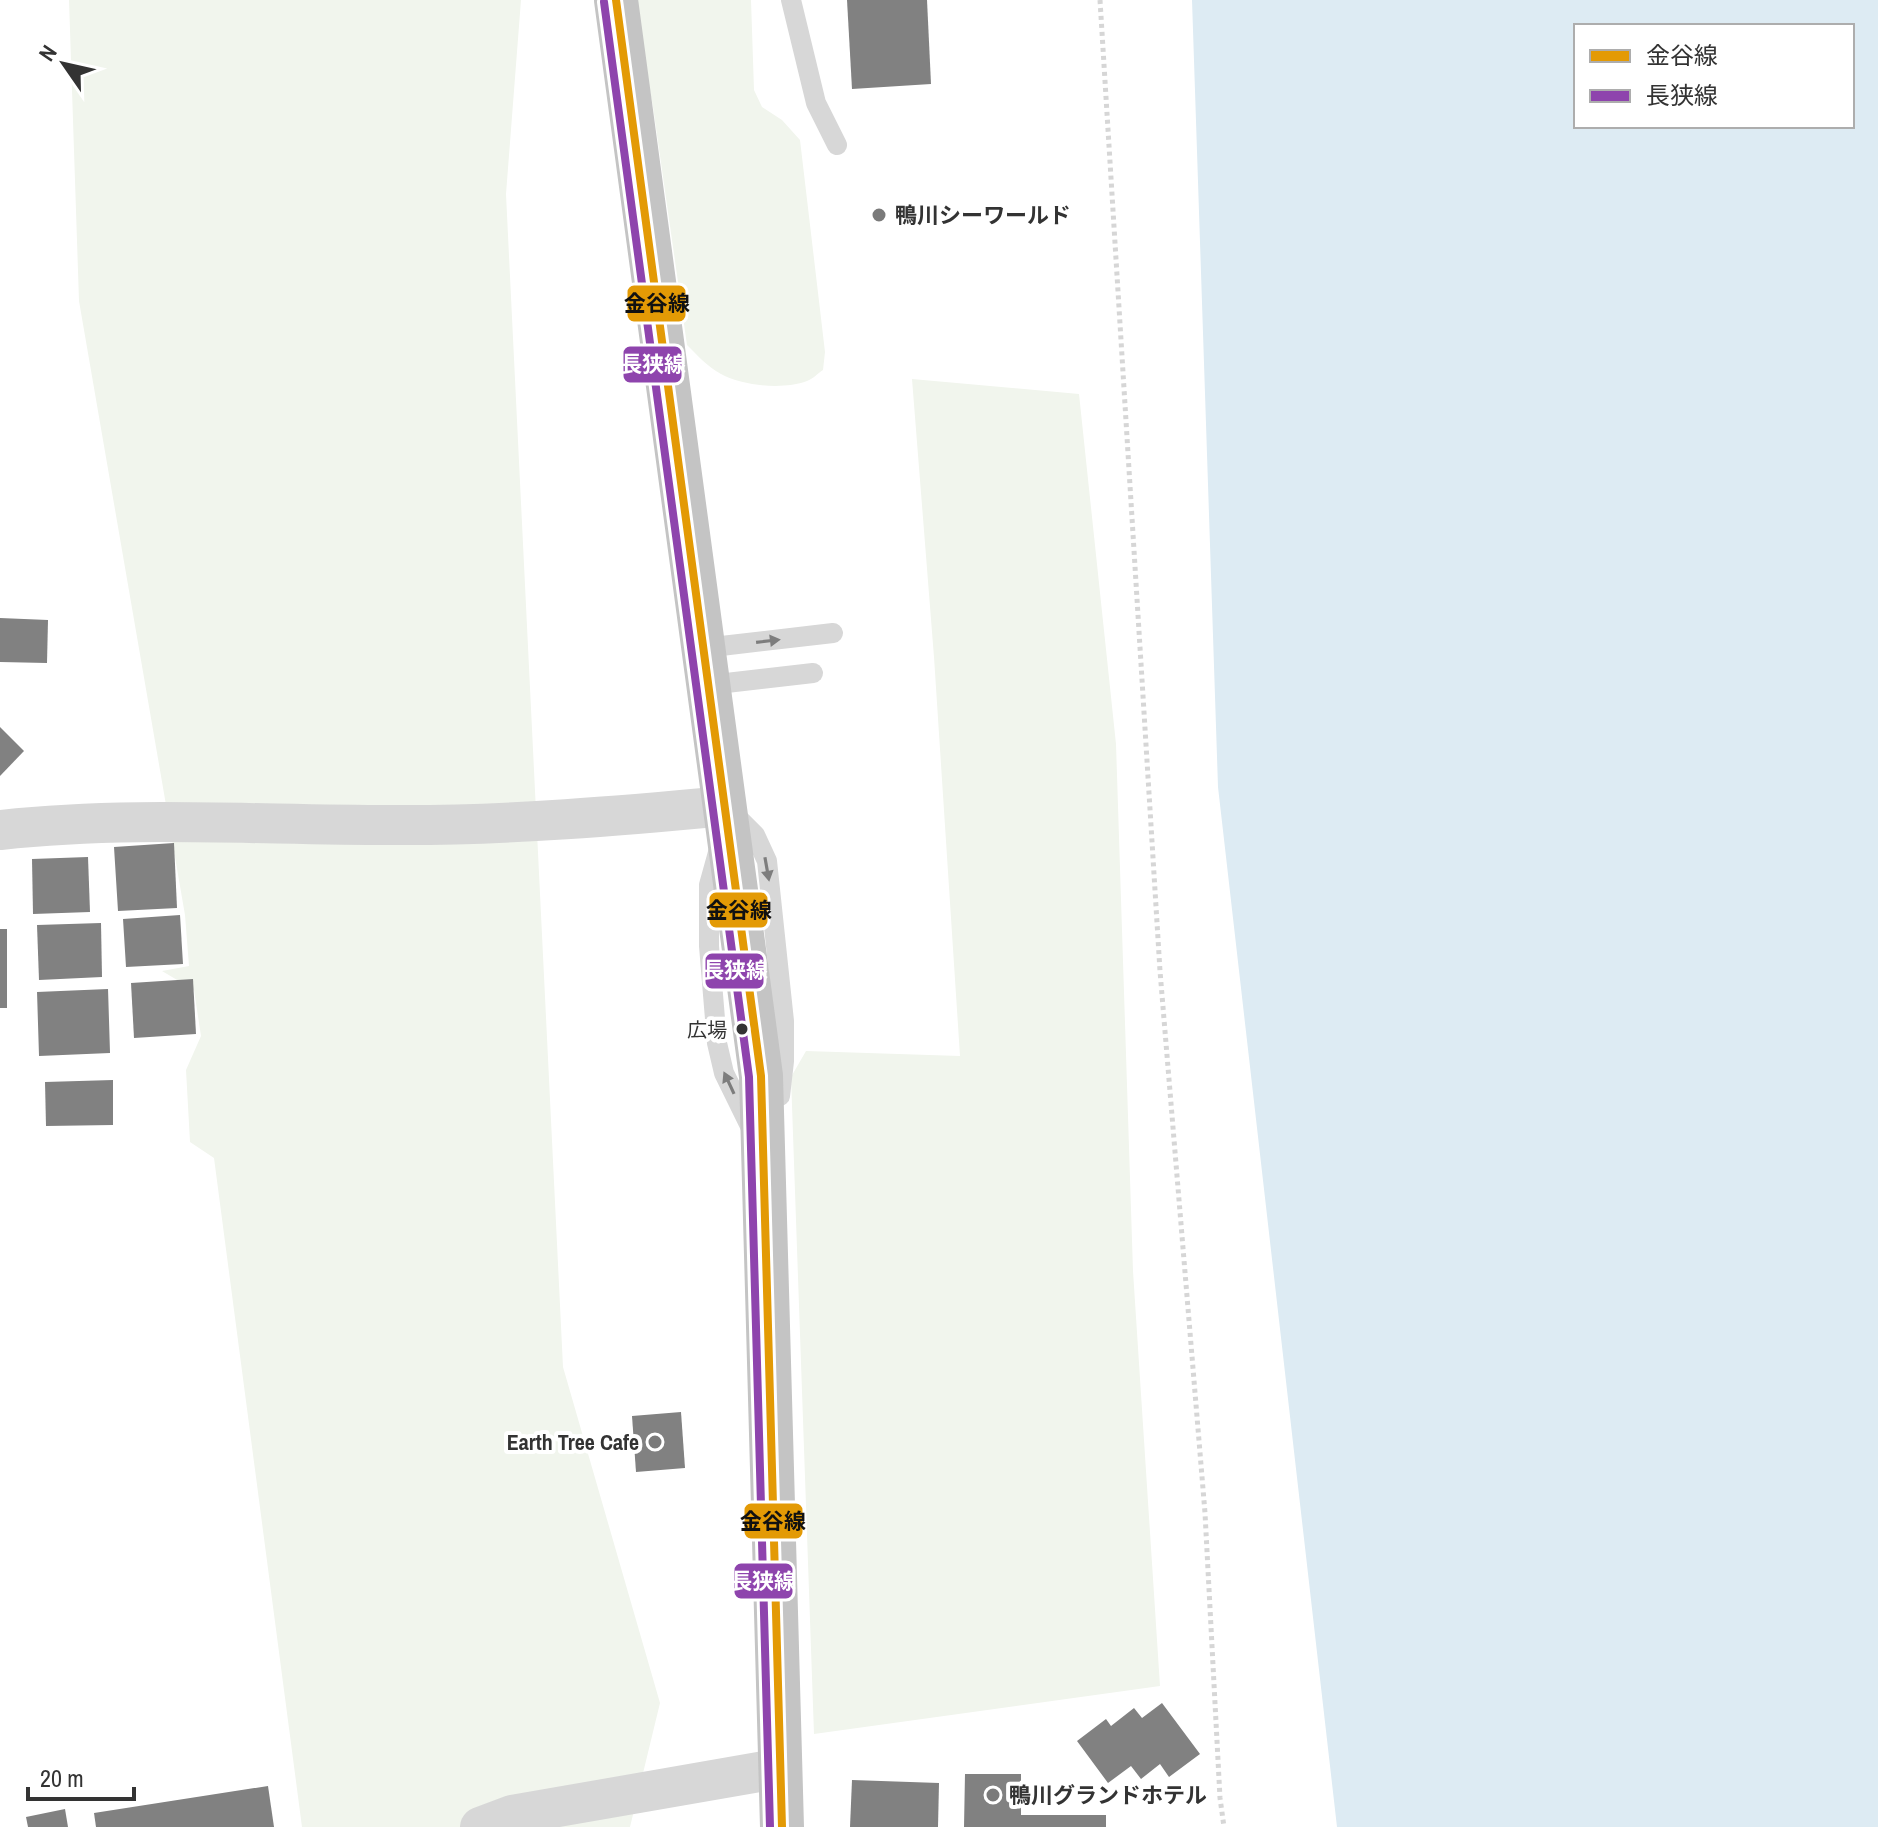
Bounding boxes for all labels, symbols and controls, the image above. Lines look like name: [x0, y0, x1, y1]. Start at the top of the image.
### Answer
north arrow: [24, 24, 104, 104]
legend: [1574, 24, 1854, 128]
text: N: [31, 39, 63, 67]
text: 金谷線: [1646, 39, 1718, 71]
text: 長狭線: [1646, 79, 1718, 111]
place label: 鴨川シーワールド: [895, 200, 1071, 230]
marker: 鴨川シーワールド: [870, 206, 888, 224]
line badge: 金谷線: [626, 284, 687, 323]
text: 金谷線: [624, 288, 690, 318]
line badge: 長狭線: [622, 345, 683, 384]
text: 長狭線: [620, 349, 686, 379]
one-way arrow: [756, 634, 781, 647]
one-way arrow: [761, 857, 774, 882]
line badge: 金谷線: [708, 891, 769, 929]
text: 金谷線: [706, 895, 772, 925]
line badge: 長狭線: [704, 952, 765, 990]
text: 長狭線: [702, 955, 768, 985]
place label: 広場: [687, 1016, 727, 1043]
marker: 広場: [734, 1021, 750, 1037]
one-way arrow: [722, 1072, 736, 1095]
place label: Earth Tree Cafe: [507, 1427, 639, 1457]
marker: Earth Tree Cafe: [646, 1433, 664, 1451]
line badge: 金谷線: [743, 1502, 804, 1540]
text: 金谷線: [740, 1506, 806, 1536]
line badge: 長狭線: [733, 1562, 794, 1600]
text: 長狭線: [730, 1566, 796, 1596]
scale bar: [28, 1751, 134, 1801]
text: 20 m: [40, 1762, 84, 1794]
place label: 鴨川グランドホテル: [1009, 1780, 1207, 1810]
marker: 鴨川グランドホテル: [984, 1786, 1002, 1804]

